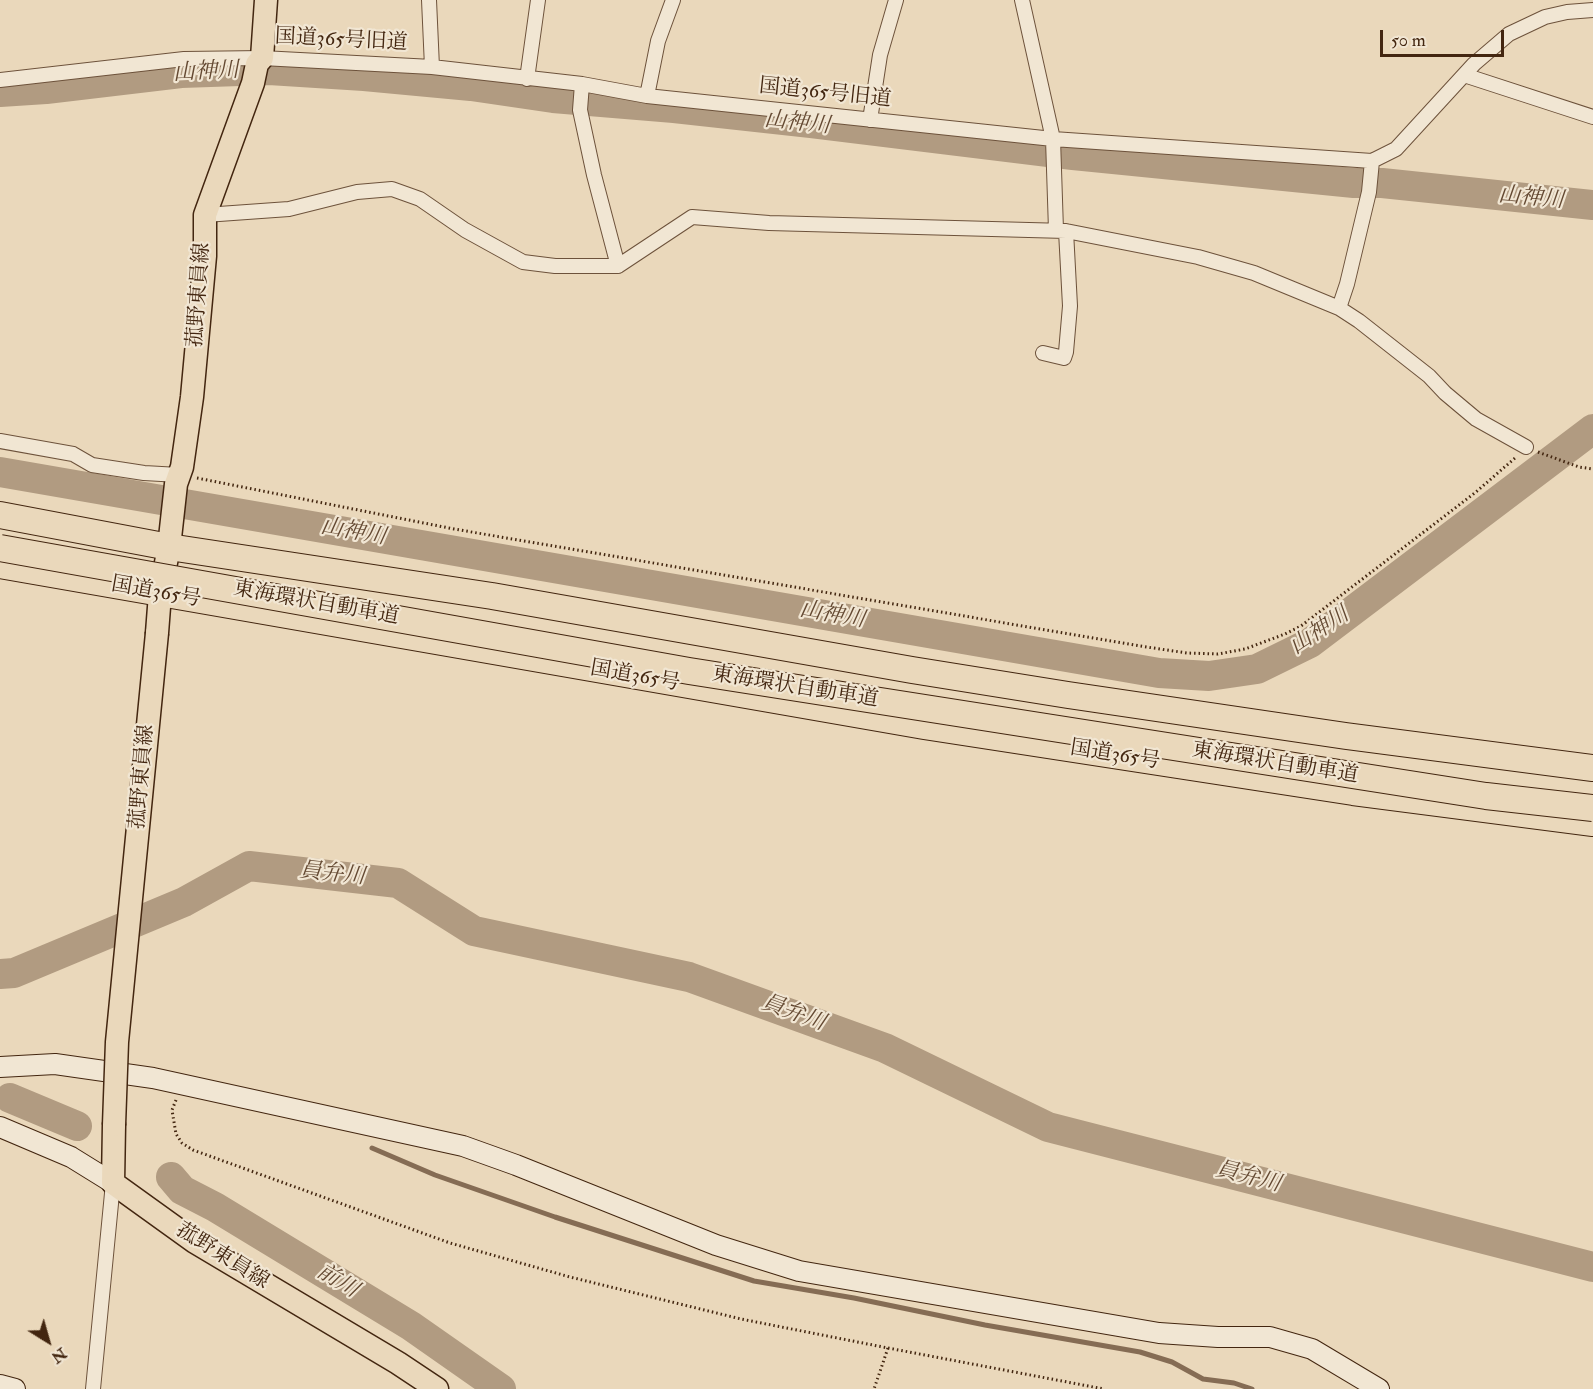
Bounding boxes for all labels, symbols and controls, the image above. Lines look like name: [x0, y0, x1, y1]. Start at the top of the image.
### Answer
scale bar: [1383, 18, 1508, 56]
street label: 国道365号旧道: [274, 25, 408, 57]
text: 50 m: [1391, 29, 1426, 52]
water label: 山神川: [172, 58, 240, 88]
street label: 国道365号旧道: [758, 75, 892, 113]
water label: 山神川: [763, 107, 831, 141]
water label: 山神川: [1497, 183, 1565, 215]
street label: 菰野東員線: [184, 242, 216, 348]
water label: 山神川: [318, 514, 388, 552]
street label: 国道365号: [109, 573, 203, 613]
street label: 東海環状自動車道: [231, 577, 401, 631]
water label: 山神川: [797, 597, 867, 635]
water label: 山神川: [1285, 603, 1355, 661]
street label: 国道365号: [588, 657, 682, 697]
street label: 東海環状自動車道: [710, 662, 880, 714]
street label: 菰野東員線: [126, 724, 160, 830]
street label: 国道365号: [1068, 736, 1162, 776]
street label: 東海環状自動車道: [1190, 738, 1360, 790]
water label: 員弁川: [298, 858, 366, 892]
water label: 員弁川: [757, 990, 829, 1038]
water label: 員弁川: [1213, 1157, 1283, 1199]
street label: 菰野東員線: [171, 1218, 273, 1296]
water label: 前川: [311, 1259, 363, 1305]
north arrow: [18, 1311, 78, 1371]
text: N: [47, 1343, 71, 1368]

